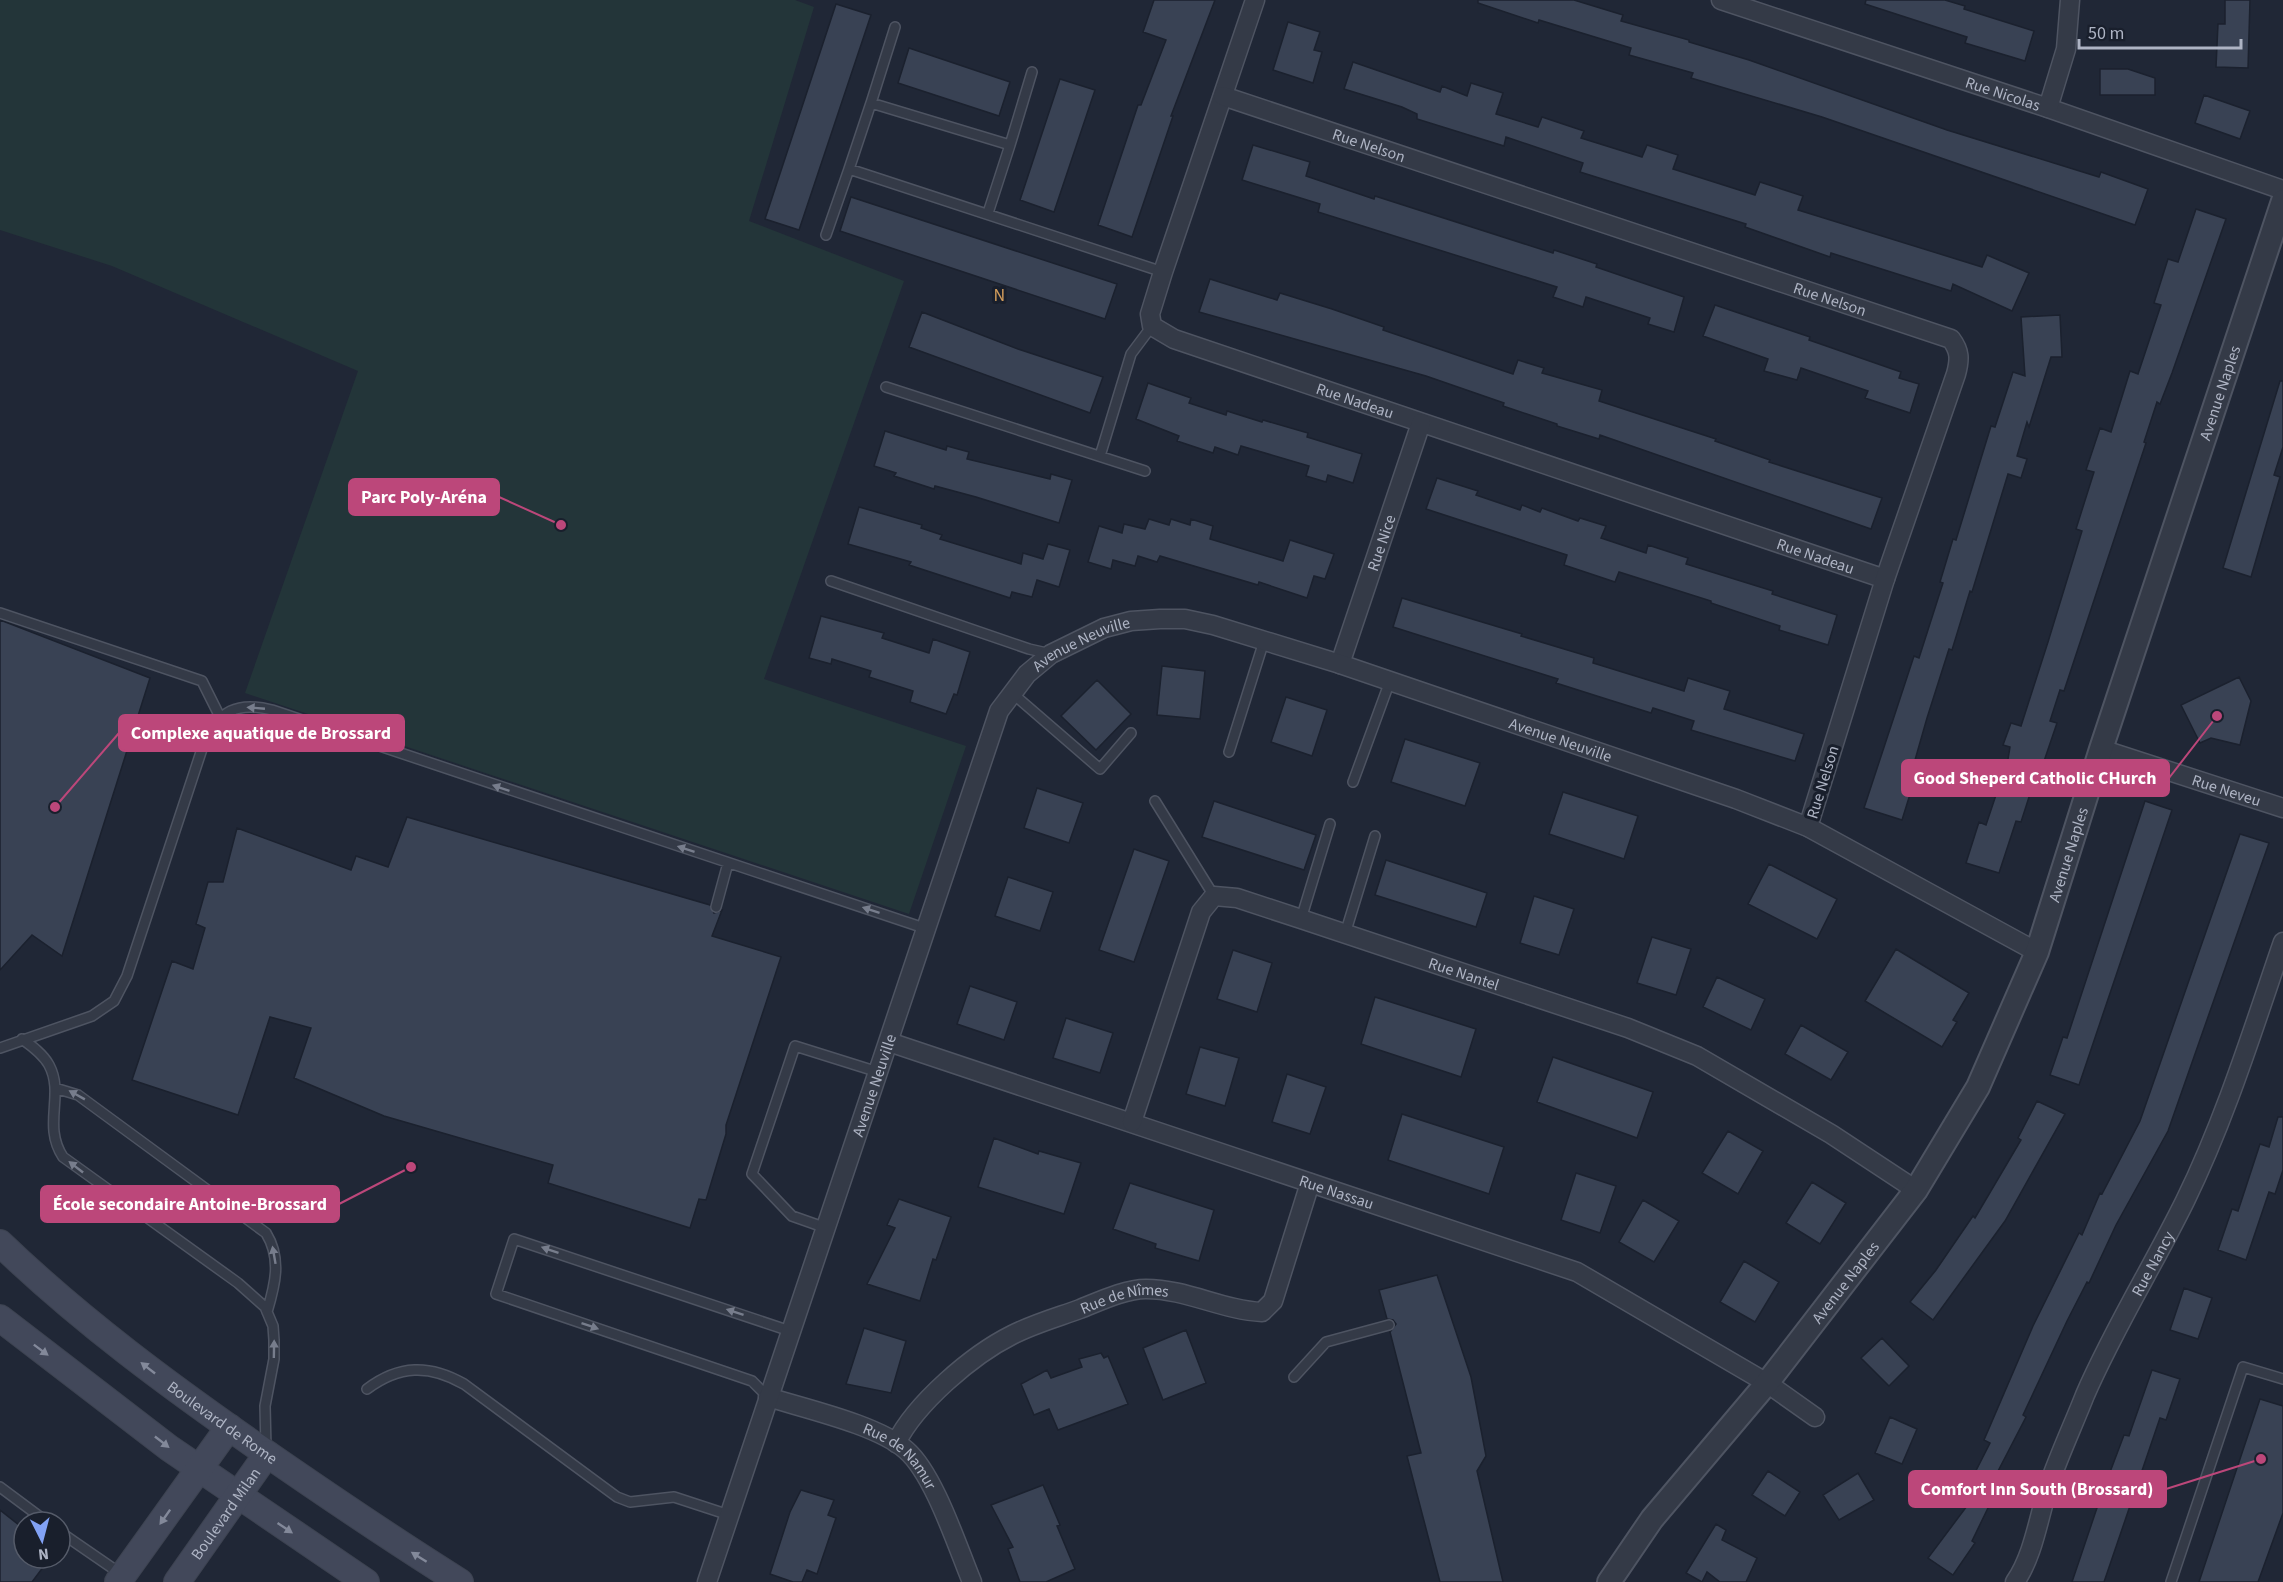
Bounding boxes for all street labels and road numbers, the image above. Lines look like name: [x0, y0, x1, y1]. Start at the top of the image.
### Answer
street label: Rue Nicolas: [1962, 71, 2043, 117]
street label: Rue Nelson: [1329, 123, 1408, 168]
street label: Rue Nelson: [1790, 277, 1869, 322]
street label: Avenue Naples: [2194, 343, 2246, 443]
street label: Rue Nadeau: [1313, 378, 1397, 424]
street label: Rue Nice: [1362, 512, 1401, 574]
street label: Rue Nadeau: [1773, 533, 1857, 580]
street label: Avenue Neuville: [1028, 612, 1132, 677]
street label: Avenue Neuville: [1506, 713, 1615, 768]
street label: Rue Nelson: [1801, 743, 1845, 822]
street label: Rue Neveu: [2189, 769, 2264, 812]
street label: Avenue Naples: [2043, 804, 2094, 905]
street label: Rue Nantel: [1425, 952, 1502, 996]
street label: Avenue Neuville: [847, 1031, 902, 1140]
street label: Rue Nassau: [1296, 1170, 1377, 1215]
street label: Rue Nancy: [2127, 1227, 2180, 1300]
street label: Avenue Naples: [1807, 1237, 1885, 1328]
street label: Rue de Nîmes: [1077, 1279, 1171, 1320]
street label: Boulevard de Rome: [162, 1376, 282, 1470]
street label: Rue de Namur: [860, 1418, 942, 1494]
street label: Boulevard Milan: [186, 1463, 266, 1564]

